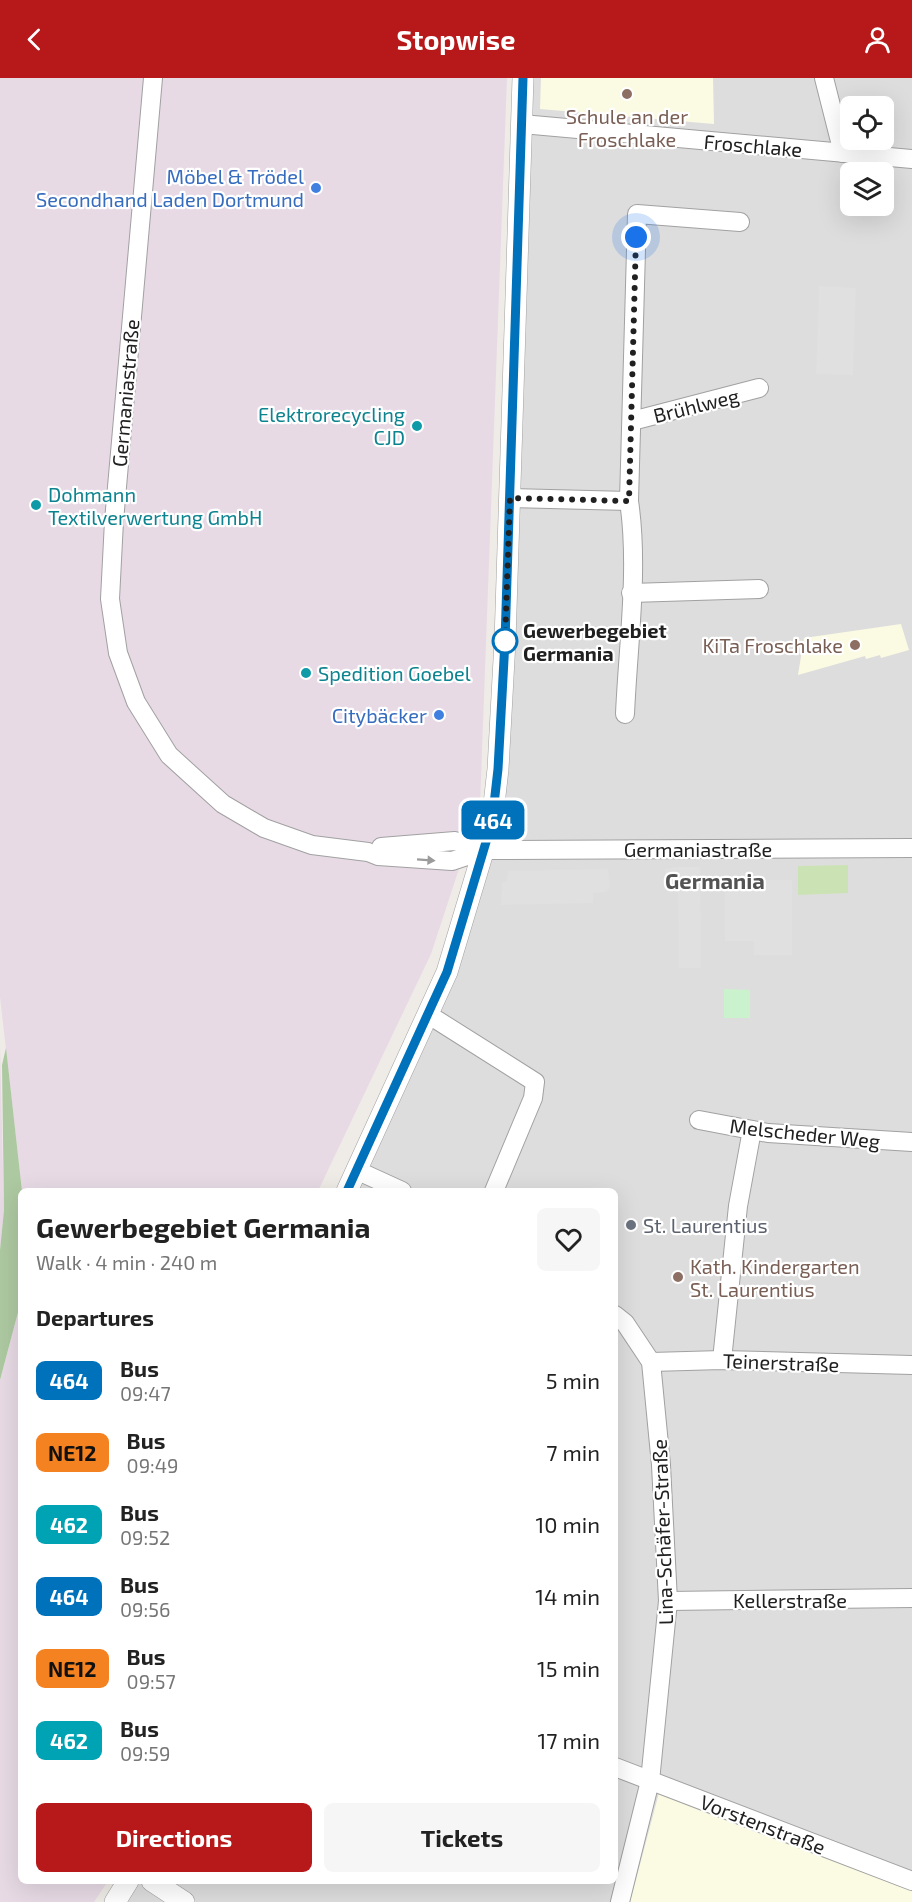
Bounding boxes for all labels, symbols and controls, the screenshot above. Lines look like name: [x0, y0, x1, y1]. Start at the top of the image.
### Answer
icon: back: [18, 23, 51, 56]
text: Stopwise: [397, 23, 515, 55]
icon: person: [861, 23, 894, 56]
marker: Schule an der Froschlake: [620, 87, 634, 101]
map controls: [840, 96, 894, 216]
button: locate: [840, 96, 894, 150]
place label: Schule an der Froschlake: [566, 104, 688, 151]
street label: Froschlake: [703, 129, 803, 161]
button: layers: [840, 162, 894, 216]
place label: Möbel & Trödel Secondhand Laden Dortmund: [36, 164, 304, 211]
marker: Möbel & Trödel Secondhand Laden Dortmund: [309, 181, 323, 195]
your location: [621, 222, 651, 252]
street label: Germaniastraße: [107, 318, 143, 468]
street label: Brühlweg: [651, 383, 741, 427]
place label: Elektrorecycling CJD: [258, 402, 405, 449]
marker: Elektrorecycling CJD: [410, 419, 424, 433]
place label: Dohmann Textilverwertung GmbH: [48, 482, 262, 529]
marker: Dohmann Textilverwertung GmbH: [29, 498, 43, 512]
place label: Gewerbegebiet Germania: [523, 618, 667, 665]
marker: Gewerbegebiet Germania: [492, 628, 518, 654]
place label: KiTa Froschlake: [702, 633, 843, 657]
marker: KiTa Froschlake: [848, 638, 862, 652]
place label: Spedition Goebel: [318, 661, 471, 685]
marker: Spedition Goebel: [299, 666, 313, 680]
place label: Citybäcker: [332, 703, 427, 727]
marker: Citybäcker: [432, 708, 446, 722]
line badge: 464: [458, 800, 528, 840]
text: 464: [473, 808, 513, 833]
street label: Germaniastraße: [624, 837, 772, 861]
one-way arrow: [416, 855, 435, 864]
district label: Germania: [665, 867, 765, 893]
street label: Melscheder Weg: [729, 1113, 881, 1153]
button: heart: [537, 1208, 600, 1271]
text: Gewerbegebiet Germania: [36, 1210, 370, 1244]
place label: St. Laurentius: [643, 1213, 768, 1237]
marker: St. Laurentius: [624, 1218, 638, 1232]
text: Walk · 4 min · 240 m: [36, 1250, 217, 1274]
place label: Kath. Kindergarten St. Laurentius: [690, 1254, 860, 1301]
marker: Kath. Kindergarten St. Laurentius: [671, 1270, 685, 1284]
text: Departures: [36, 1304, 154, 1330]
street label: Teinerstraße: [722, 1348, 840, 1376]
text: Bus: [120, 1355, 159, 1381]
text: 5 min: [546, 1367, 600, 1393]
text: 464: [49, 1368, 89, 1393]
text: 09:47: [120, 1381, 171, 1405]
text: Bus: [127, 1427, 165, 1453]
text: 7 min: [546, 1439, 600, 1465]
street label: Lina-Schäfer-Straße: [647, 1439, 677, 1625]
text: NE12: [48, 1440, 97, 1465]
text: 09:49: [127, 1453, 179, 1477]
text: Bus: [120, 1499, 159, 1525]
text: 10 min: [536, 1511, 600, 1537]
text: 462: [50, 1512, 88, 1537]
text: 09:52: [120, 1525, 170, 1549]
text: Bus: [120, 1571, 159, 1597]
text: 14 min: [535, 1583, 600, 1609]
text: 464: [49, 1584, 89, 1609]
street label: Kellerstraße: [733, 1588, 847, 1612]
text: 09:56: [120, 1597, 170, 1621]
text: Bus: [127, 1643, 165, 1669]
text: 15 min: [537, 1655, 600, 1681]
text: NE12: [48, 1656, 97, 1681]
text: 09:57: [127, 1669, 176, 1693]
text: Bus: [120, 1715, 159, 1741]
text: 17 min: [538, 1727, 600, 1753]
text: 462: [50, 1728, 88, 1753]
text: 09:59: [120, 1741, 170, 1765]
street label: Vorstenstraße: [697, 1789, 829, 1859]
button: Directions: [36, 1803, 312, 1872]
button: Tickets: [324, 1803, 600, 1872]

